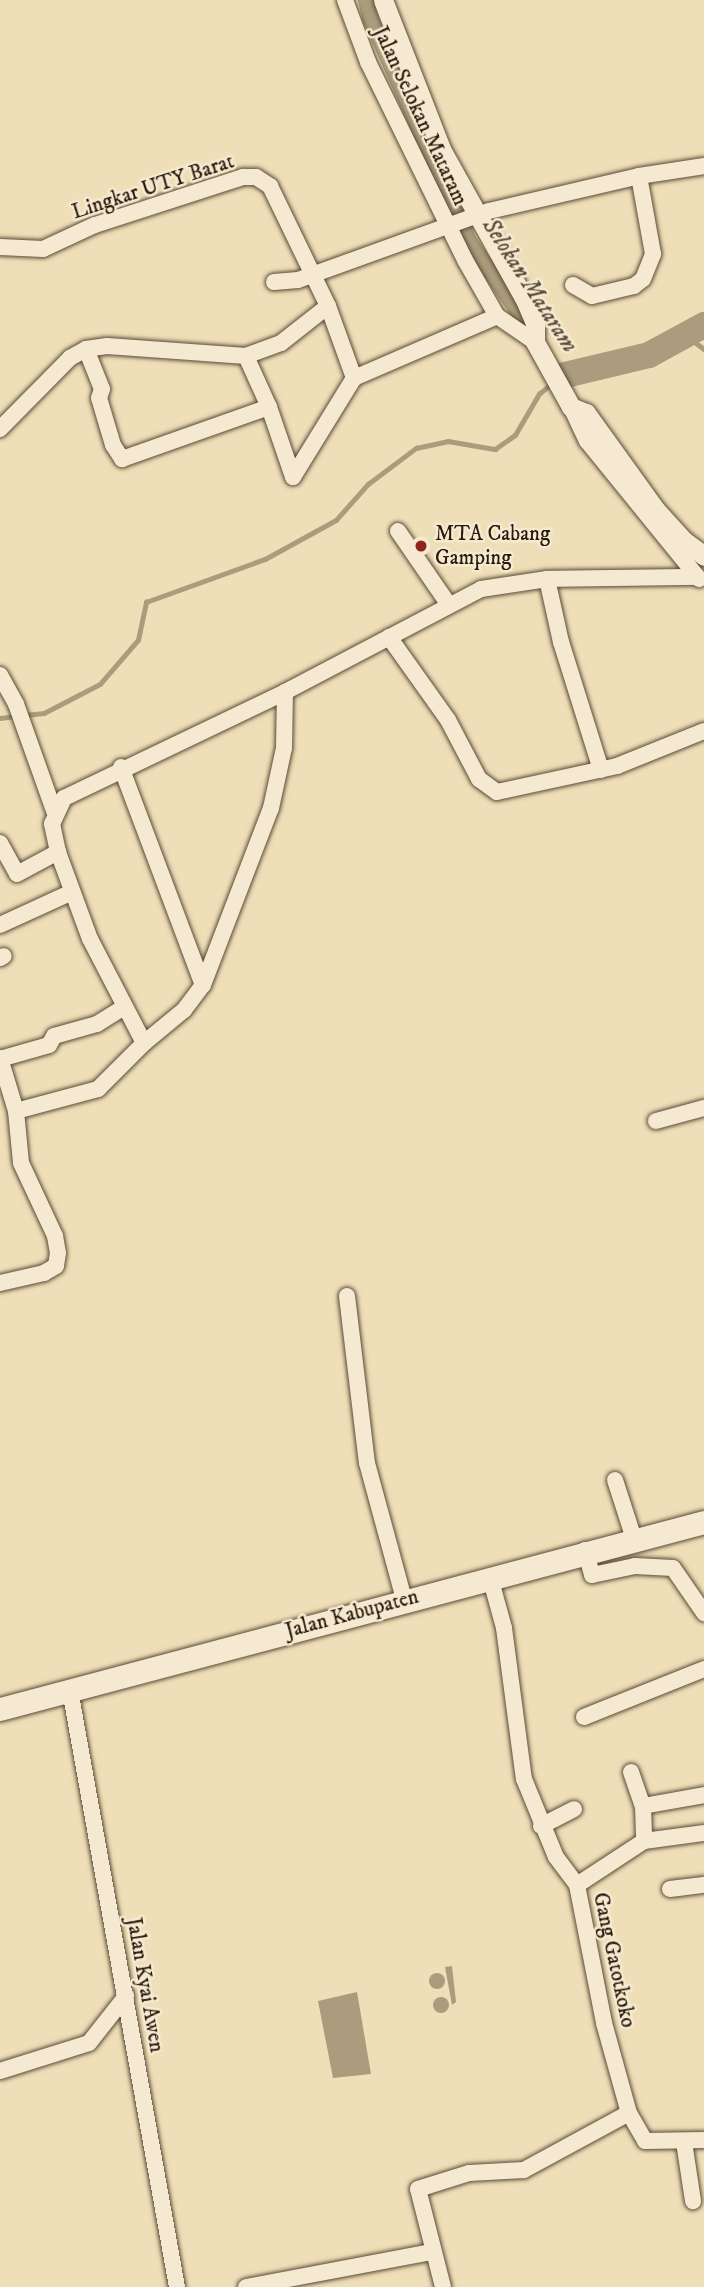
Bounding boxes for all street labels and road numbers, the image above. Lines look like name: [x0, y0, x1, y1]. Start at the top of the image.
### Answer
street label: Jalan Selokan Mataram: [367, 22, 473, 210]
street label: Lingkar UTY Barat: [69, 149, 237, 225]
street label: Jalan Kabupaten: [283, 1584, 421, 1644]
street label: Gang Gatotkoko: [587, 1890, 641, 2030]
street label: Jalan Kyai Awen: [121, 1916, 169, 2054]

